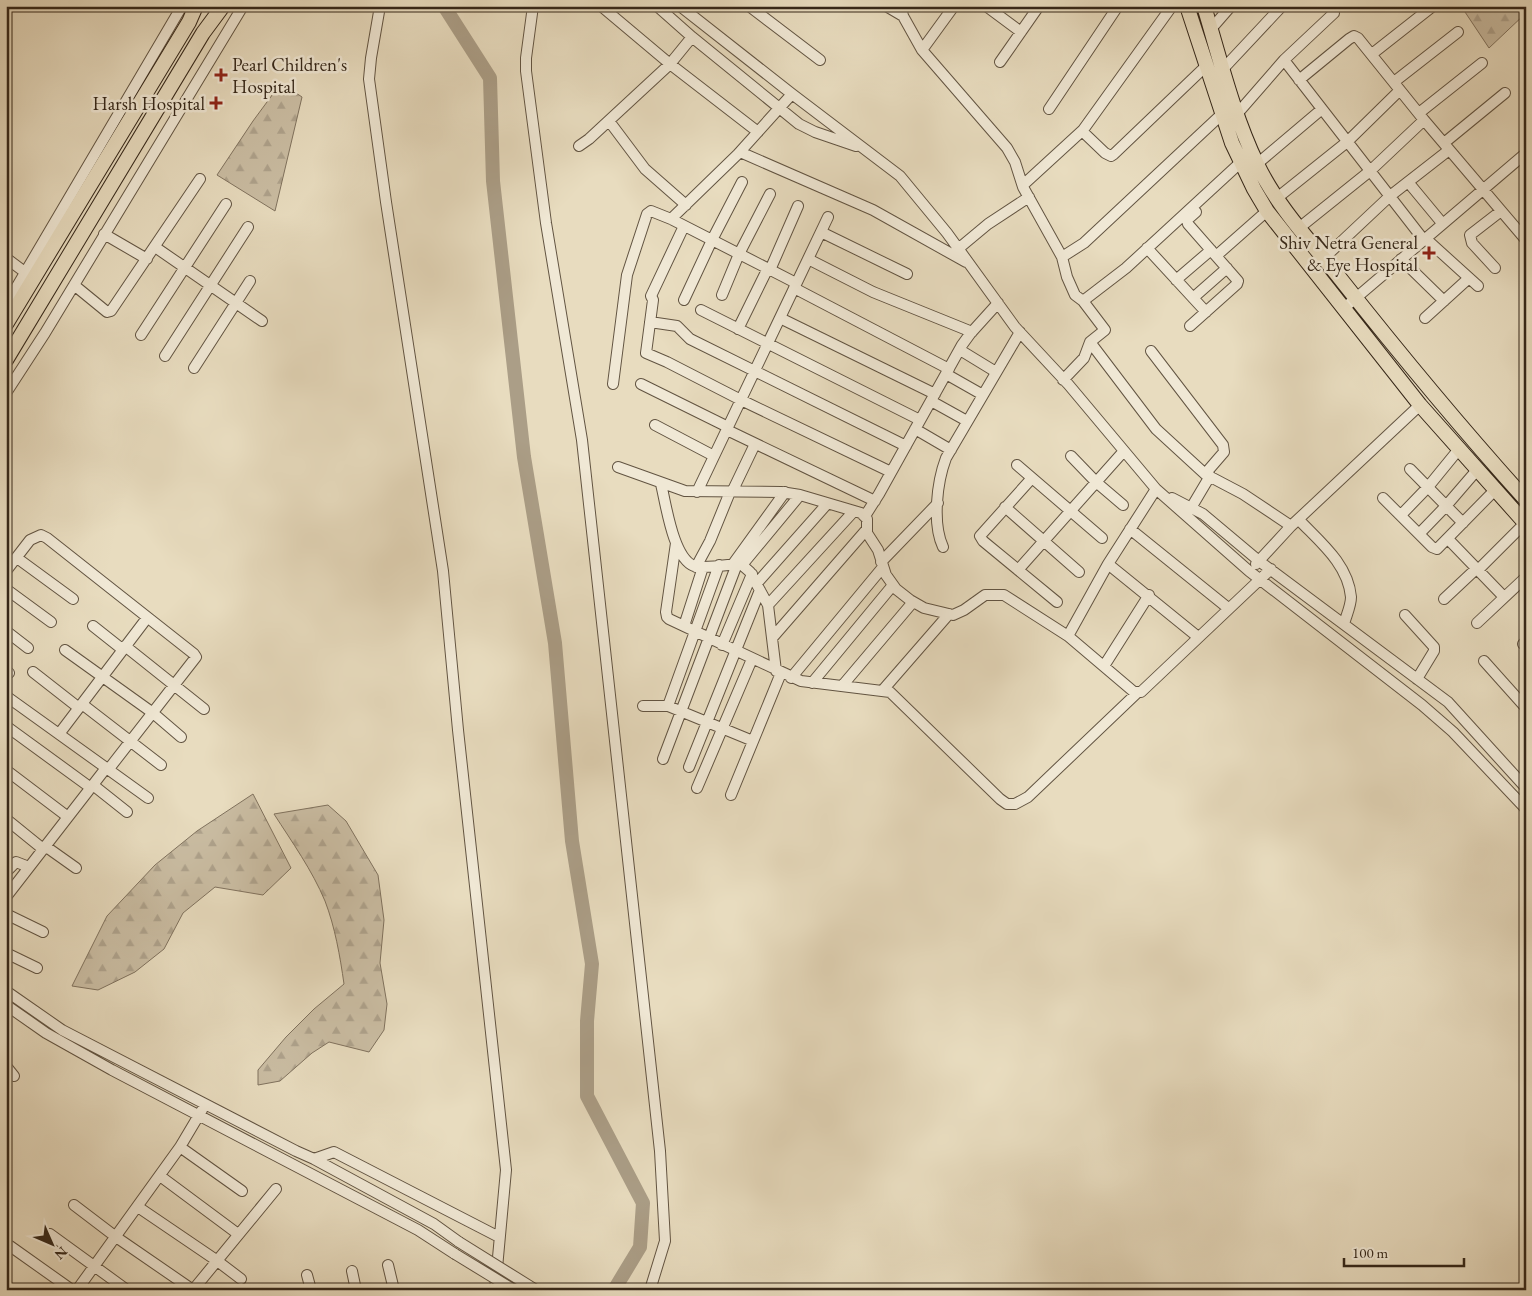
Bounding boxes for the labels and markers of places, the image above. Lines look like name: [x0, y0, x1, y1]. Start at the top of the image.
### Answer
place label: Pearl Children's Hospital: [232, 52, 347, 99]
marker: Pearl Children's Hospital: [214, 68, 228, 82]
place label: Harsh Hospital: [92, 91, 205, 116]
marker: Harsh Hospital: [209, 96, 223, 110]
place label: Shiv Netra General & Eye Hospital: [1279, 230, 1418, 277]
marker: Shiv Netra General & Eye Hospital: [1422, 246, 1436, 260]

